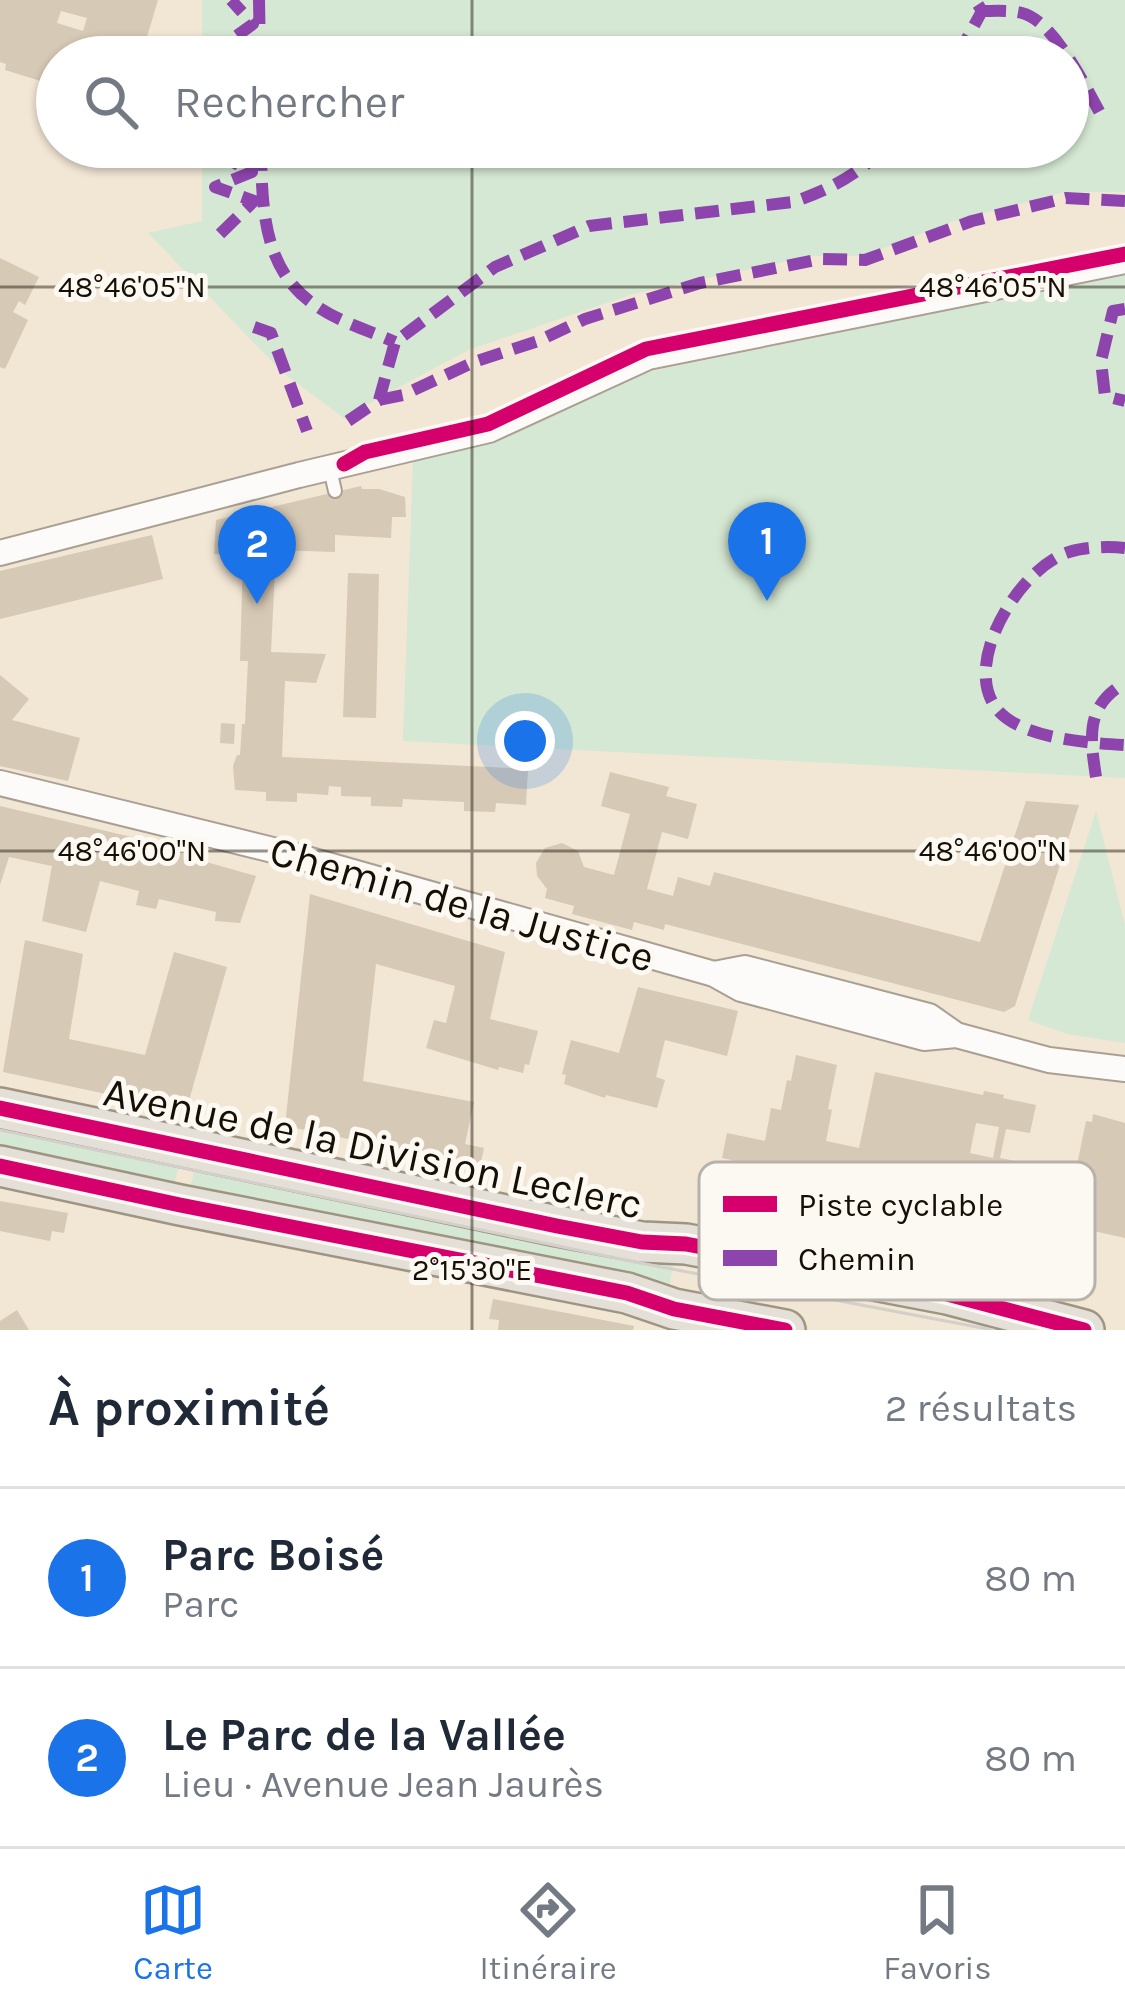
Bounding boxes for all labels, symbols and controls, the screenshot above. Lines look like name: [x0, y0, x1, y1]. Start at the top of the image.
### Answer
search box: [36, 36, 1089, 168]
icon: search: [78, 69, 144, 135]
text: Rechercher: [174, 76, 404, 128]
text: 48°46'05"N: [58, 269, 206, 305]
text: 48°46'05"N: [919, 269, 1067, 305]
pin: 1: [728, 502, 806, 601]
pin: 2: [218, 505, 296, 604]
your location: [495, 711, 555, 771]
street label: Chemin de la Justice: [264, 825, 660, 983]
text: 48°46'00"N: [58, 833, 206, 869]
text: 48°46'00"N: [919, 833, 1067, 869]
street label: Avenue de la Division Leclerc: [99, 1066, 647, 1230]
legend: [699, 1162, 1095, 1300]
text: Piste cyclable: [798, 1186, 1003, 1224]
text: Chemin: [798, 1240, 916, 1278]
text: 2°15'30"E: [412, 1252, 532, 1288]
text: À proximité: [48, 1378, 330, 1438]
text: 2 résultats: [885, 1385, 1077, 1431]
text: Parc Boisé: [162, 1529, 384, 1581]
text: 1: [80, 1555, 94, 1601]
text: 80 m: [984, 1555, 1077, 1601]
text: Parc: [162, 1581, 239, 1627]
text: Le Parc de la Vallée: [162, 1709, 566, 1761]
text: 2: [75, 1735, 99, 1781]
text: 80 m: [984, 1735, 1077, 1781]
text: Lieu · Avenue Jean Jaurès: [162, 1761, 604, 1807]
tab: Carte: [133, 1877, 213, 1987]
tab: Itinéraire: [480, 1877, 617, 1987]
tab: Favoris: [883, 1877, 992, 1987]

